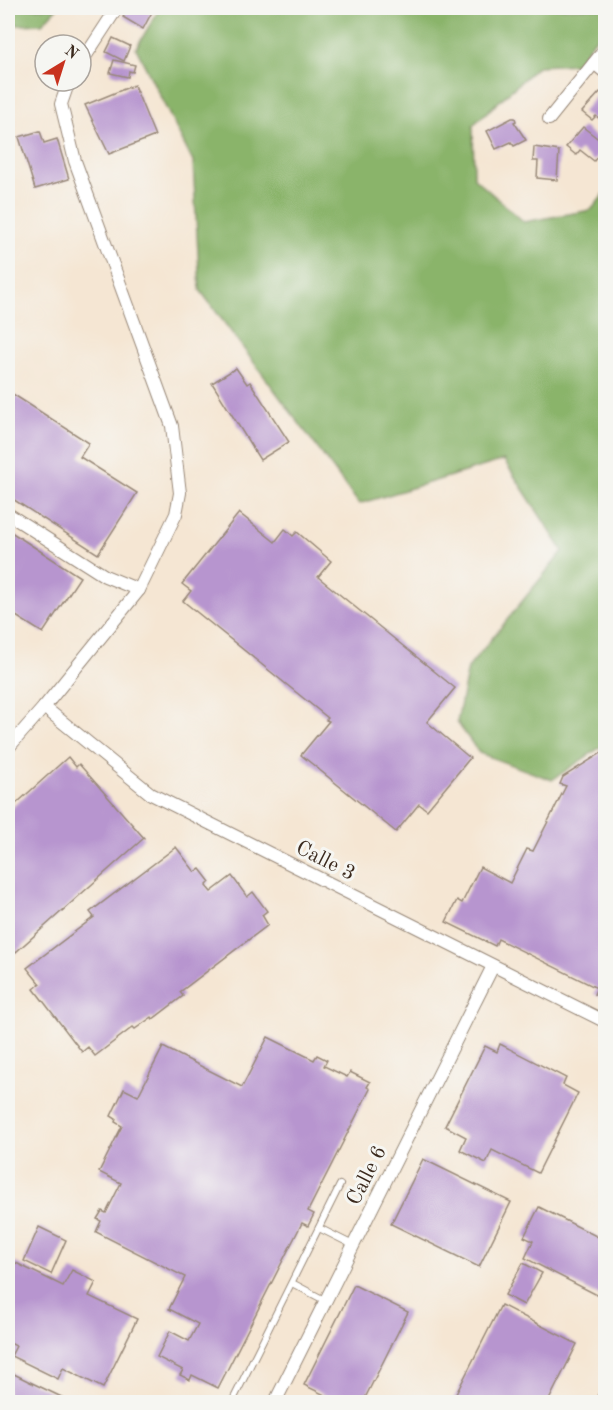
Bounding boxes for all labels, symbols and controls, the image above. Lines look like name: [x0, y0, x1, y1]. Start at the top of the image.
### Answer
north arrow: [33, 33, 93, 93]
text: N: [61, 43, 81, 63]
street label: Calle 3: [292, 838, 358, 885]
street label: Calle 6: [344, 1143, 391, 1209]

